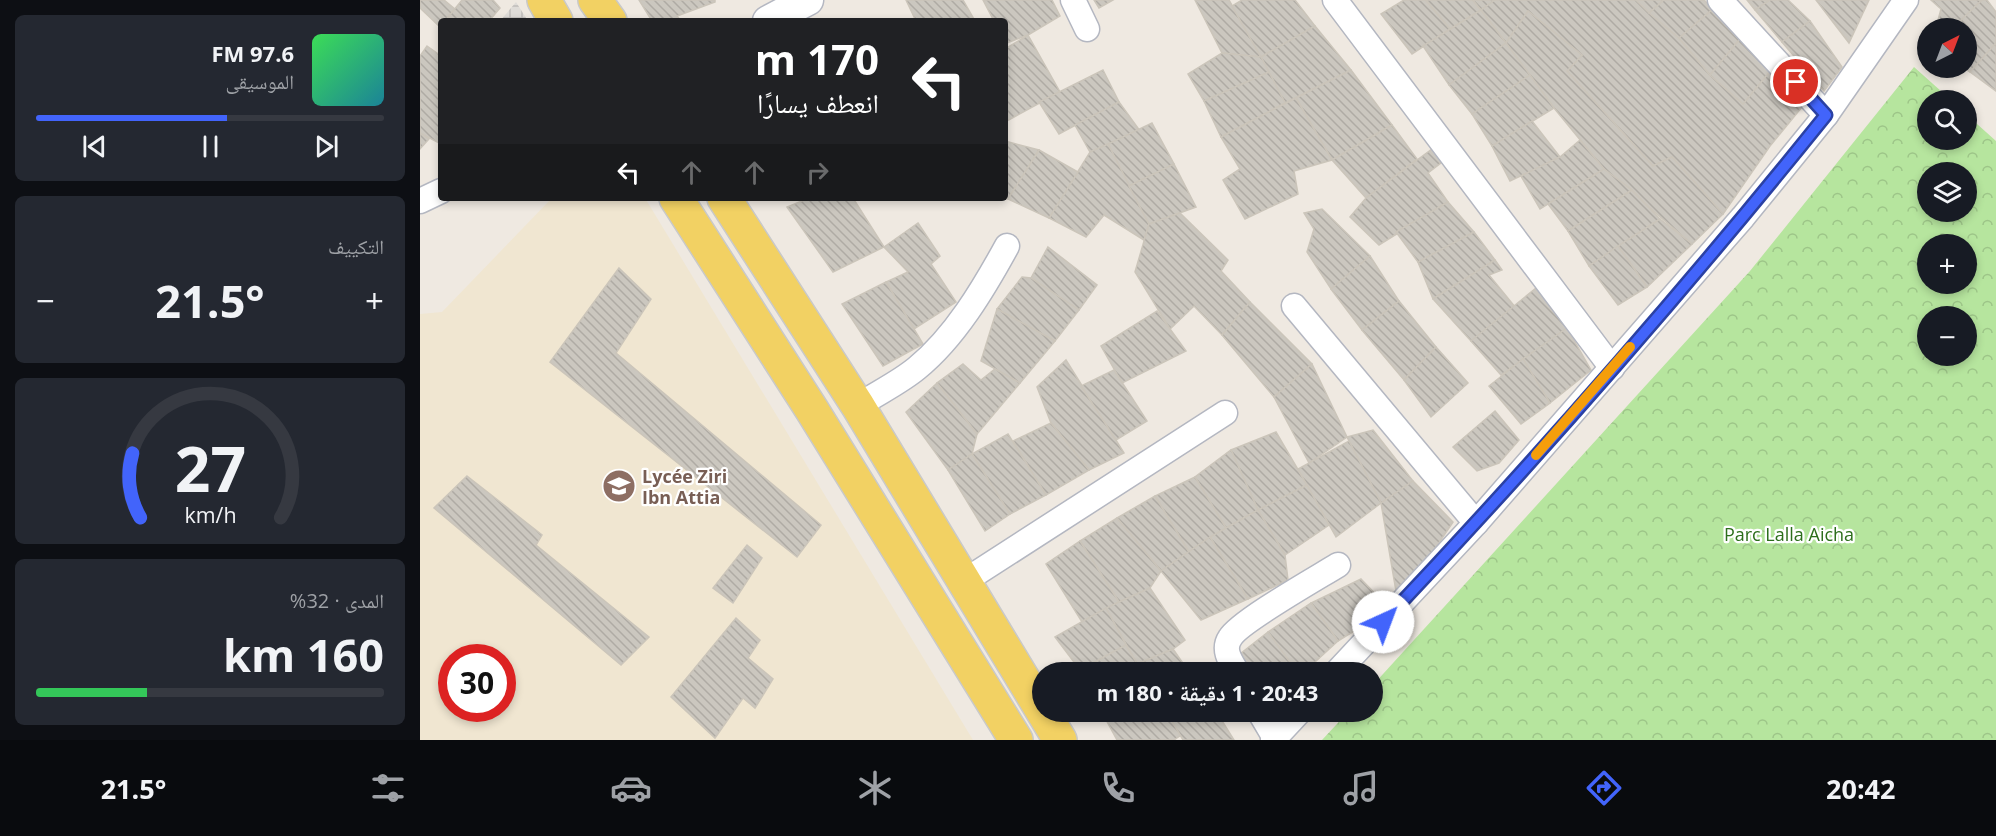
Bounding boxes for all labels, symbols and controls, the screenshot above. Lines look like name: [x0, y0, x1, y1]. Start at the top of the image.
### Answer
north arrow: [1917, 18, 1977, 78]
map controls: [1917, 18, 1977, 366]
text: 170 m: [755, 30, 879, 87]
text: 97.6 FM: [211, 38, 294, 68]
icon: left: [900, 42, 978, 120]
pin: [1770, 56, 1821, 107]
icon: arrive: [1779, 65, 1812, 98]
text: الموسيقى: [226, 68, 294, 95]
text: انعطف يسارًا: [757, 84, 879, 121]
button: search: [1917, 90, 1977, 150]
icon: previous: [78, 130, 111, 163]
icon: pause: [194, 130, 227, 163]
icon: next: [310, 130, 343, 163]
icon: left: [612, 156, 645, 189]
icon: ahead: [675, 156, 708, 189]
icon: ahead: [738, 156, 771, 189]
icon: right: [801, 156, 834, 189]
button: layers: [1917, 162, 1977, 222]
text: التكييف: [328, 233, 384, 260]
button: +: [1917, 234, 1977, 294]
text: 21.5°: [155, 270, 265, 331]
text: −: [36, 278, 55, 323]
text: +: [365, 278, 384, 323]
button: −: [1917, 306, 1977, 366]
text: 27: [174, 425, 246, 510]
place label: Lycée Ziri Ibn Attia: [642, 464, 727, 509]
school or university icon: Lycée Ziri Ibn Attia: [601, 468, 637, 504]
text: km/h: [184, 500, 236, 529]
park label: Parc Lalla Aicha: [1724, 522, 1854, 546]
text: المدى · 32%: [290, 587, 384, 614]
position arrow: [1351, 590, 1415, 654]
text: 160 km: [223, 624, 384, 685]
speed limit sign: 30: [438, 644, 516, 722]
text: 20:43 · 1 دقيقة · 180 m: [1097, 677, 1318, 707]
icon: filters: [367, 767, 409, 809]
icon: car: [610, 767, 652, 809]
icon: climate: [854, 767, 896, 809]
icon: phone: [1097, 767, 1139, 809]
icon: music: [1340, 767, 1382, 809]
icon: directions: [1583, 767, 1625, 809]
text: 21.5°: [101, 770, 166, 807]
text: 20:42: [1826, 770, 1895, 807]

